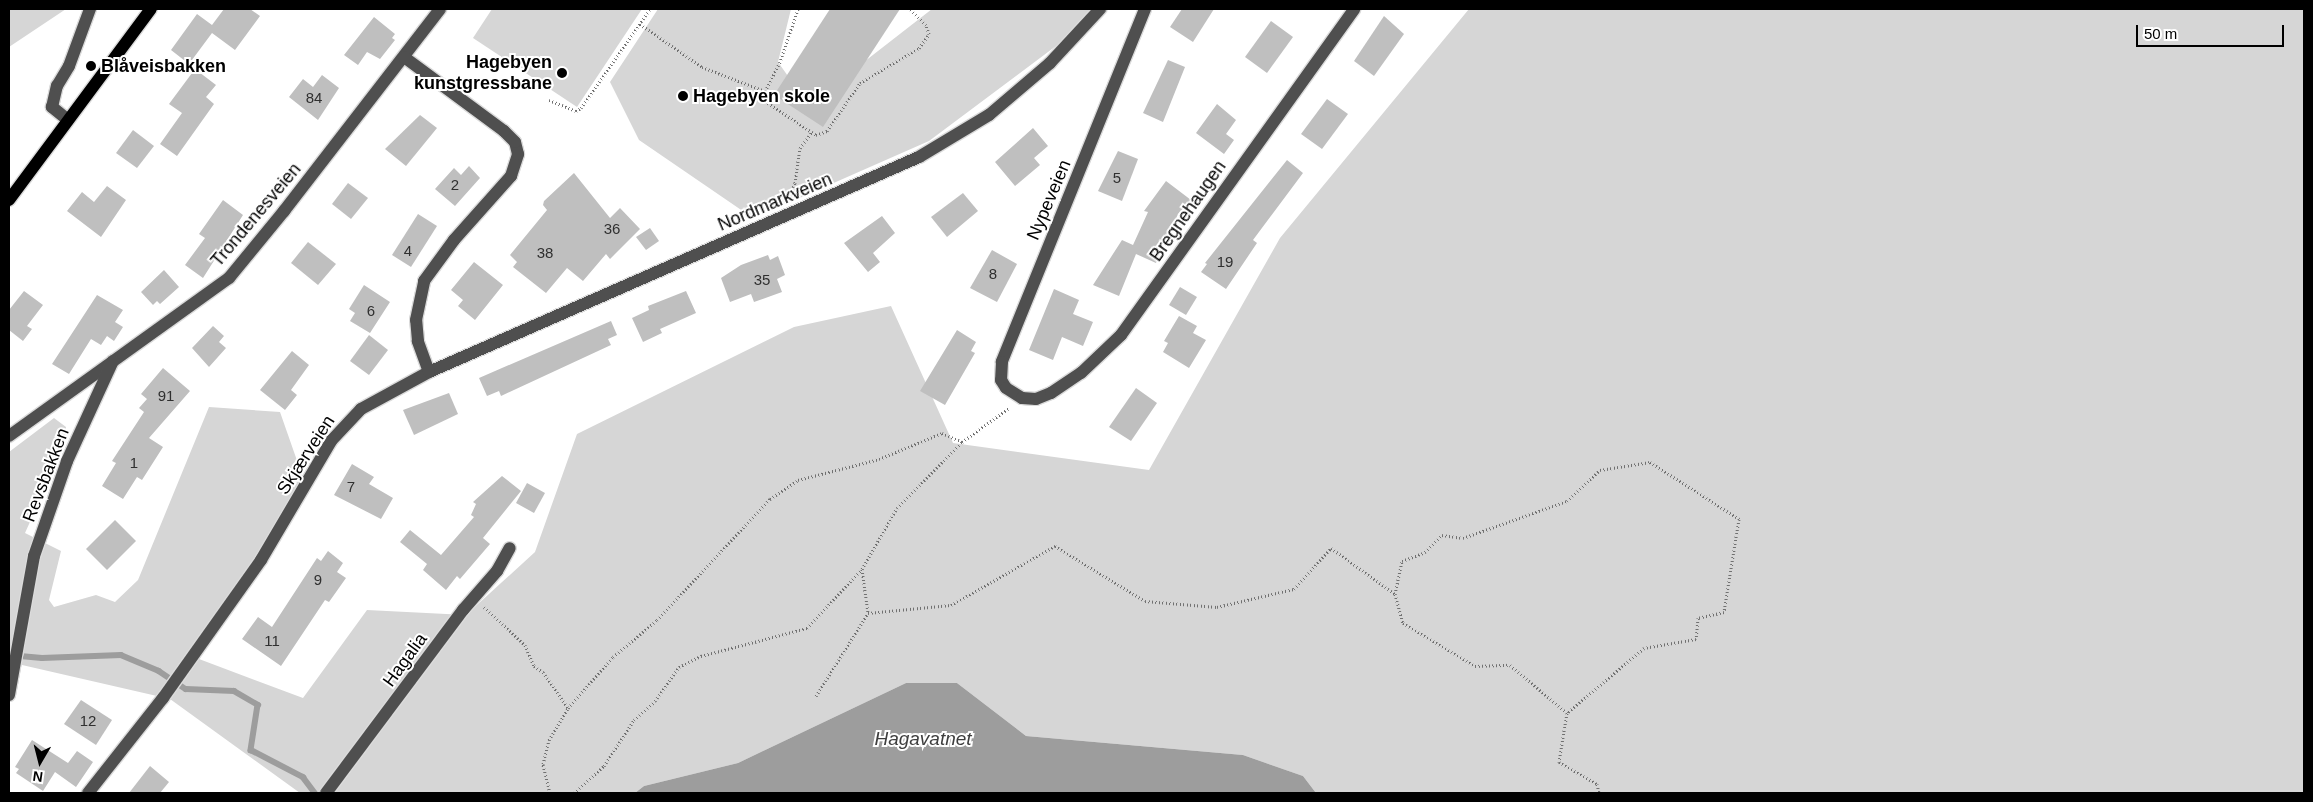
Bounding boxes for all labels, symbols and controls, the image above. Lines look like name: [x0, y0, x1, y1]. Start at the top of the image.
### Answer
scale bar: [2138, 15, 2286, 47]
text: 50 m: [2144, 25, 2177, 42]
place label: Hagebyen kunstgressbane: [414, 52, 552, 94]
place label: Blåveisbakken: [101, 55, 226, 77]
marker: Blåveisbakken: [85, 60, 97, 72]
marker: Hagebyen kunstgressbane: [556, 67, 568, 79]
place label: Hagebyen skole: [693, 85, 830, 107]
house number: 84: [306, 89, 322, 107]
marker: Hagebyen skole: [677, 90, 689, 102]
street label: Bregnehaugen: [1145, 156, 1231, 266]
street label: Nypeveien: [1022, 157, 1076, 243]
street label: Trondenesveien: [206, 159, 306, 271]
street label: Nordmarkveien: [715, 168, 835, 236]
house number: 5: [1113, 169, 1121, 187]
house number: 2: [451, 176, 459, 194]
house number: 36: [604, 220, 620, 238]
house number: 4: [404, 242, 412, 260]
house number: 38: [537, 244, 553, 262]
house number: 19: [1217, 253, 1233, 271]
house number: 8: [989, 265, 997, 283]
house number: 35: [754, 271, 770, 289]
house number: 6: [367, 302, 375, 320]
house number: 91: [158, 387, 174, 405]
street label: Skjærveien: [272, 411, 340, 499]
street label: Revsbakken: [18, 425, 74, 525]
house number: 1: [130, 454, 138, 472]
house number: 7: [347, 478, 355, 496]
house number: 9: [314, 571, 322, 589]
street label: Hagalia: [378, 629, 432, 691]
house number: 11: [264, 632, 280, 650]
house number: 12: [80, 712, 96, 730]
water label: Hagavatnet: [874, 728, 972, 750]
north arrow: [15, 737, 65, 787]
text: N: [32, 768, 44, 785]

